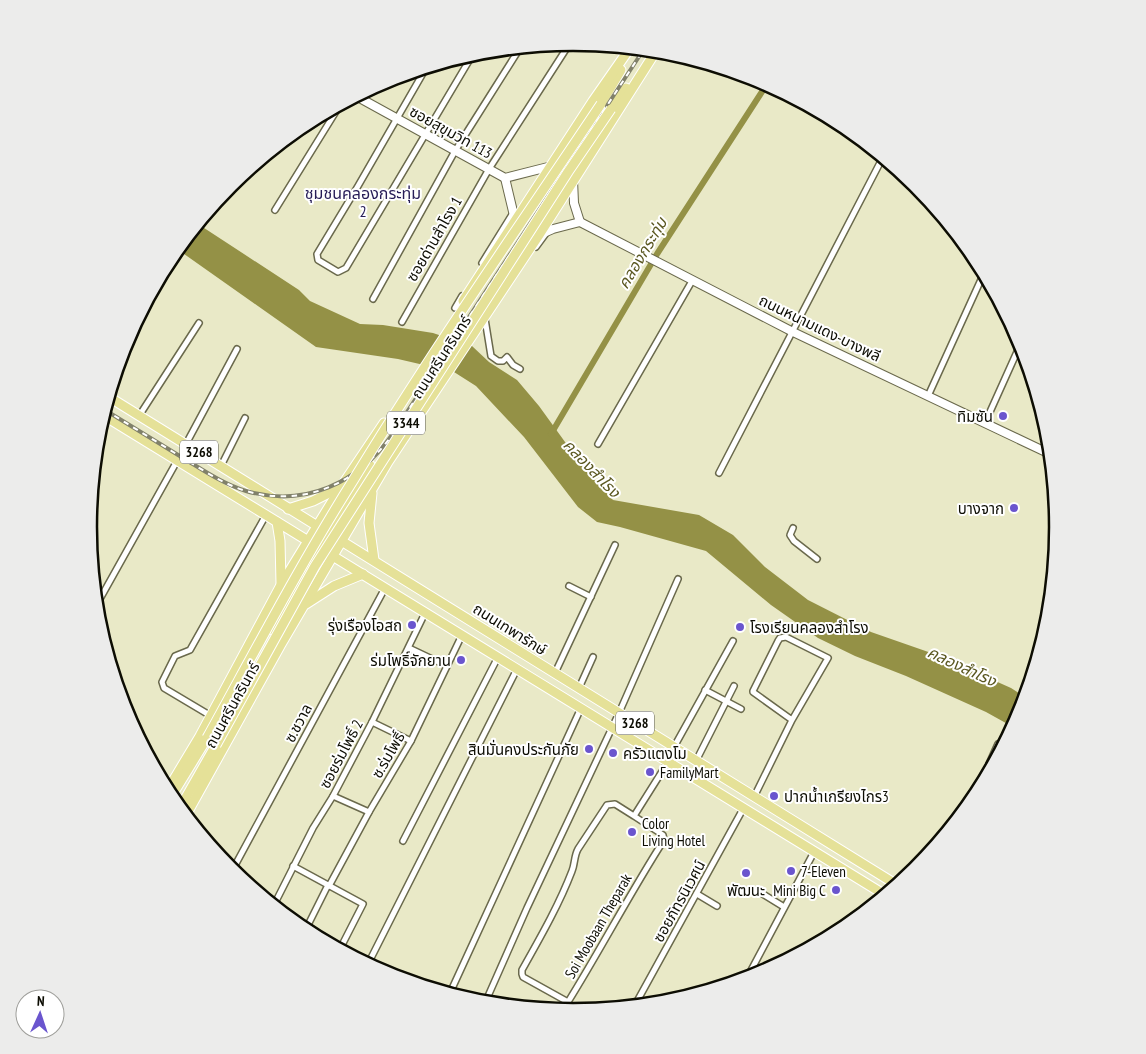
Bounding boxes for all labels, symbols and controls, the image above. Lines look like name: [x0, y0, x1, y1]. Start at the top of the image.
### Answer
street label: ซอยสุขุมวิท 113: [406, 101, 496, 163]
district label: ชุมชนคลองกระทุ่ม 2: [305, 183, 421, 221]
street label: ซอยด่านสำโรง 1: [402, 193, 466, 285]
water label: คลองกระทุ่ม: [613, 213, 672, 293]
street label: ถนนหนามแดง-บางพลี: [756, 290, 884, 366]
street label: ถนนศรีนครินทร์: [407, 311, 475, 402]
place label: ทิมซัน: [957, 407, 993, 426]
marker: ทิมซัน: [997, 410, 1009, 422]
road number: 3344: [387, 412, 425, 434]
water label: คลองสำโรง: [559, 435, 626, 502]
road number: 3268: [180, 441, 218, 464]
place label: บางจาก: [958, 499, 1004, 518]
marker: บางจาก: [1008, 502, 1020, 514]
street label: ถนนเทพารักษ์: [470, 599, 551, 659]
place label: รุ่งเรืองโอสถ: [328, 616, 402, 635]
place label: โรงเรียนคลองสำโรง: [750, 618, 869, 637]
marker: รุ่งเรืองโอสถ: [406, 619, 418, 631]
marker: โรงเรียนคลองสำโรง: [734, 621, 746, 633]
water label: คลองสำโรง: [924, 641, 1001, 691]
place label: ร่มโพธิ์จักยาน: [370, 651, 451, 670]
marker: ร่มโพธิ์จักยาน: [455, 654, 467, 666]
street label: ถนนศรีนครินทร์: [201, 658, 264, 751]
street label: ซ.ชวาล: [280, 700, 316, 746]
road number: 3268: [616, 711, 654, 734]
street label: ซอยร่มโพธิ์ 2: [315, 716, 367, 792]
street label: ซ.ร่มโพธิ์: [367, 728, 409, 782]
place label: สินมั่นคงประกันภัย: [468, 739, 579, 759]
marker: สินมั่นคงประกันภัย: [583, 743, 595, 755]
place label: ครัวแตงโม: [623, 744, 687, 763]
marker: ครัวแตงโม: [607, 747, 619, 759]
place label: FamilyMart: [660, 763, 719, 782]
marker: FamilyMart: [644, 766, 656, 778]
place label: ปากน้ำเกรียงไกร3: [784, 786, 889, 806]
marker: ปากน้ำเกรียงไกร3: [768, 790, 780, 802]
place label: Color Living Hotel: [642, 814, 706, 850]
marker: Color Living Hotel: [626, 826, 638, 838]
street label: ซอยภัทรนิเวศน์: [649, 857, 709, 945]
place label: 7-Eleven: [801, 862, 846, 881]
marker: 7-Eleven: [785, 865, 797, 877]
marker: พัฒนะ: [740, 867, 752, 879]
street label: Soi Moobaan Theparak: [560, 870, 636, 982]
place label: พัฒนะ: [727, 881, 765, 900]
place label: Mini Big C: [773, 881, 826, 900]
marker: Mini Big C: [830, 884, 842, 896]
north arrow: [15, 989, 65, 1039]
text: N: [36, 992, 45, 1010]

